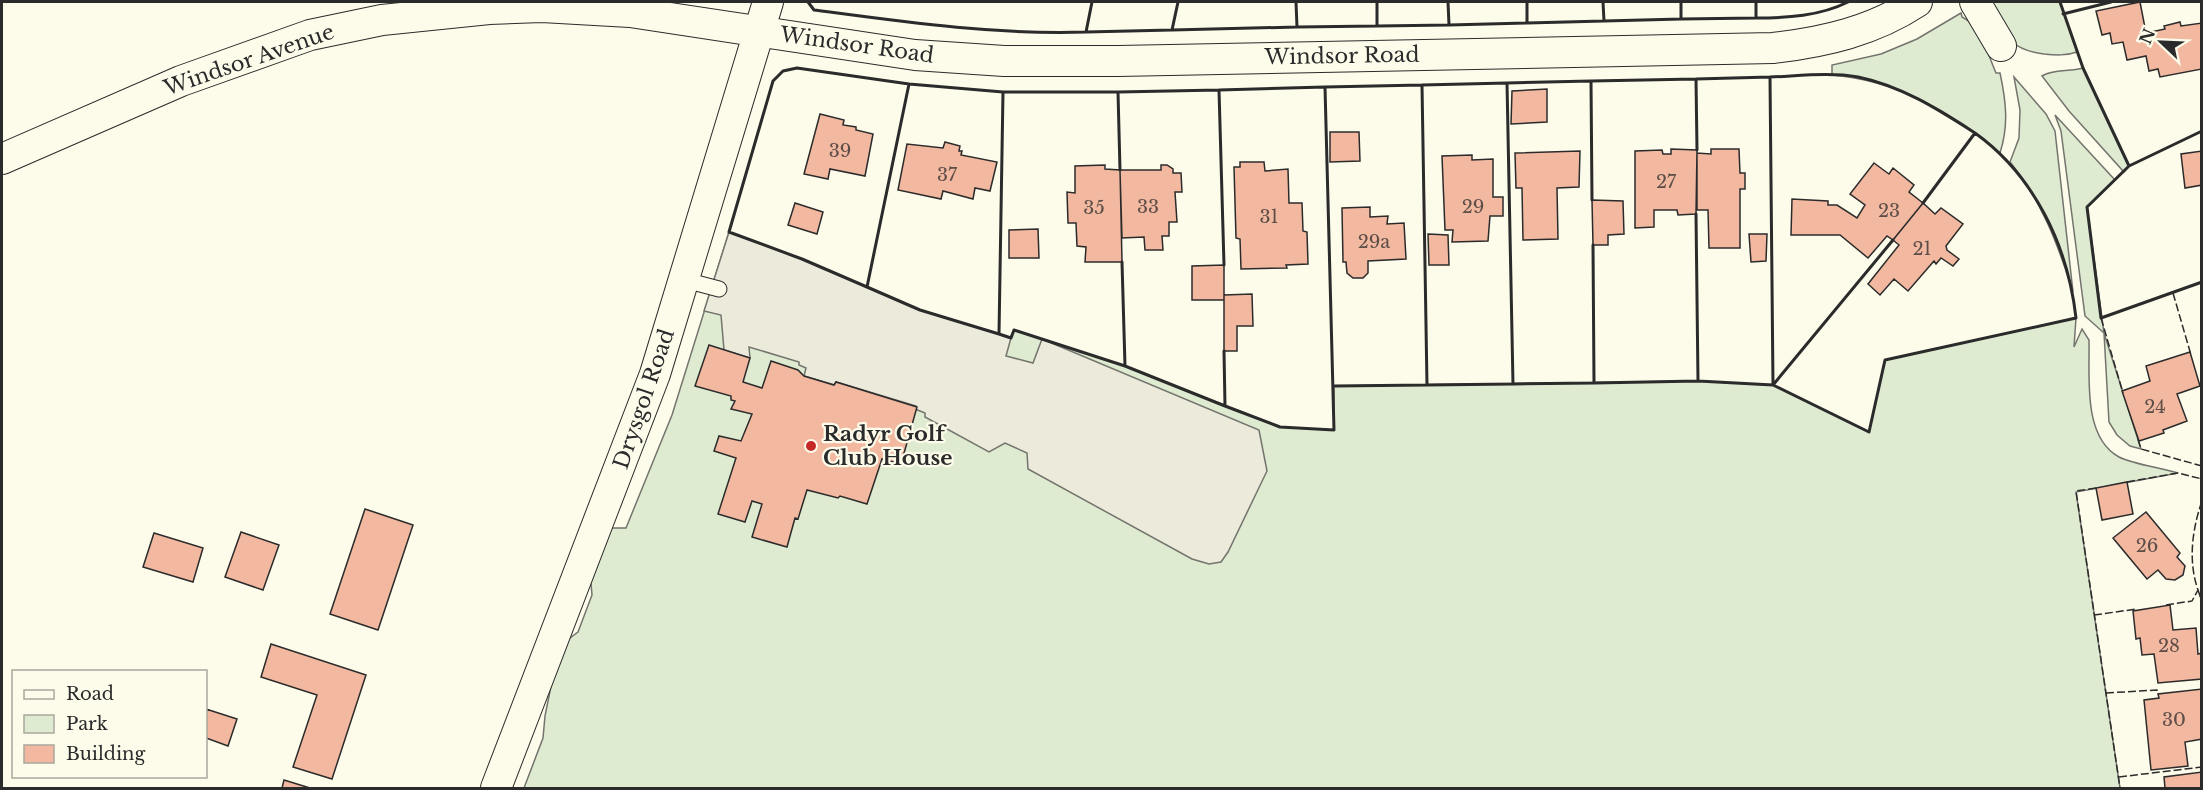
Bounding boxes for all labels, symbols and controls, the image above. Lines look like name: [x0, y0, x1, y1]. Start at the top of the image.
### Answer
north arrow: [2131, 12, 2191, 72]
street label: Windsor Avenue: [160, 19, 337, 102]
street label: Windsor Road: [777, 21, 936, 69]
text: N: [2135, 25, 2159, 47]
street label: Windsor Road: [1263, 42, 1420, 70]
house number: 39: [829, 140, 851, 162]
house number: 37: [937, 164, 958, 186]
house number: 27: [1656, 171, 1677, 193]
house number: 33: [1137, 196, 1159, 218]
house number: 29: [1462, 196, 1484, 218]
house number: 35: [1083, 197, 1105, 219]
house number: 23: [1878, 200, 1900, 222]
house number: 31: [1259, 206, 1279, 228]
house number: 29a: [1358, 231, 1390, 253]
house number: 21: [1912, 238, 1932, 260]
street label: Drysgol Road: [608, 326, 680, 472]
house number: 24: [2144, 396, 2166, 418]
place label: Radyr Golf Club House: [823, 421, 953, 471]
marker: Radyr Golf Club House: [804, 439, 818, 453]
house number: 26: [2136, 535, 2158, 557]
house number: 28: [2158, 635, 2180, 657]
legend: [12, 670, 207, 778]
text: Road: [66, 683, 114, 705]
house number: 30: [2162, 709, 2186, 731]
text: Park: [66, 713, 108, 735]
text: Building: [66, 743, 145, 765]

